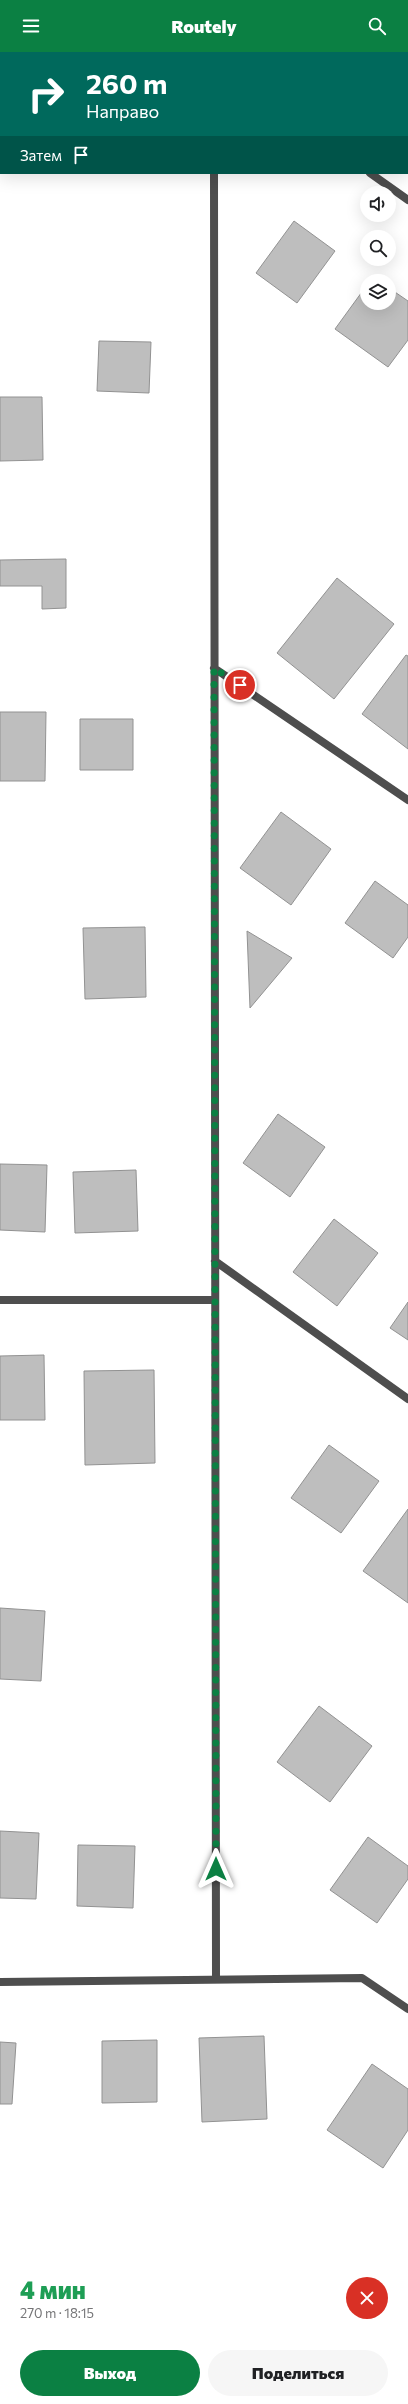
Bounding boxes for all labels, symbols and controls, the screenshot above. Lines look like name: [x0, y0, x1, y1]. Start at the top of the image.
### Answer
icon: menu: [20, 15, 42, 37]
text: Routely: [171, 15, 237, 37]
icon: search: [366, 15, 388, 37]
text: 260 m: [86, 66, 167, 100]
icon: right: [20, 68, 72, 120]
text: Направо: [86, 100, 159, 122]
icon: arrive: [70, 144, 92, 166]
text: Затем: [20, 146, 62, 164]
map controls: [360, 186, 396, 310]
button: sound: [360, 186, 396, 222]
button: search: [360, 230, 396, 266]
button: layers: [360, 274, 396, 310]
pin: [223, 668, 257, 702]
icon: arrive: [229, 674, 251, 696]
position arrow: [195, 1848, 237, 1890]
text: 4 мин: [20, 2275, 86, 2304]
button: close: [346, 2277, 388, 2319]
text: 270 m · 18:15: [20, 2305, 94, 2321]
button: Выход: [20, 2350, 200, 2396]
button: Поделиться: [208, 2350, 388, 2396]

